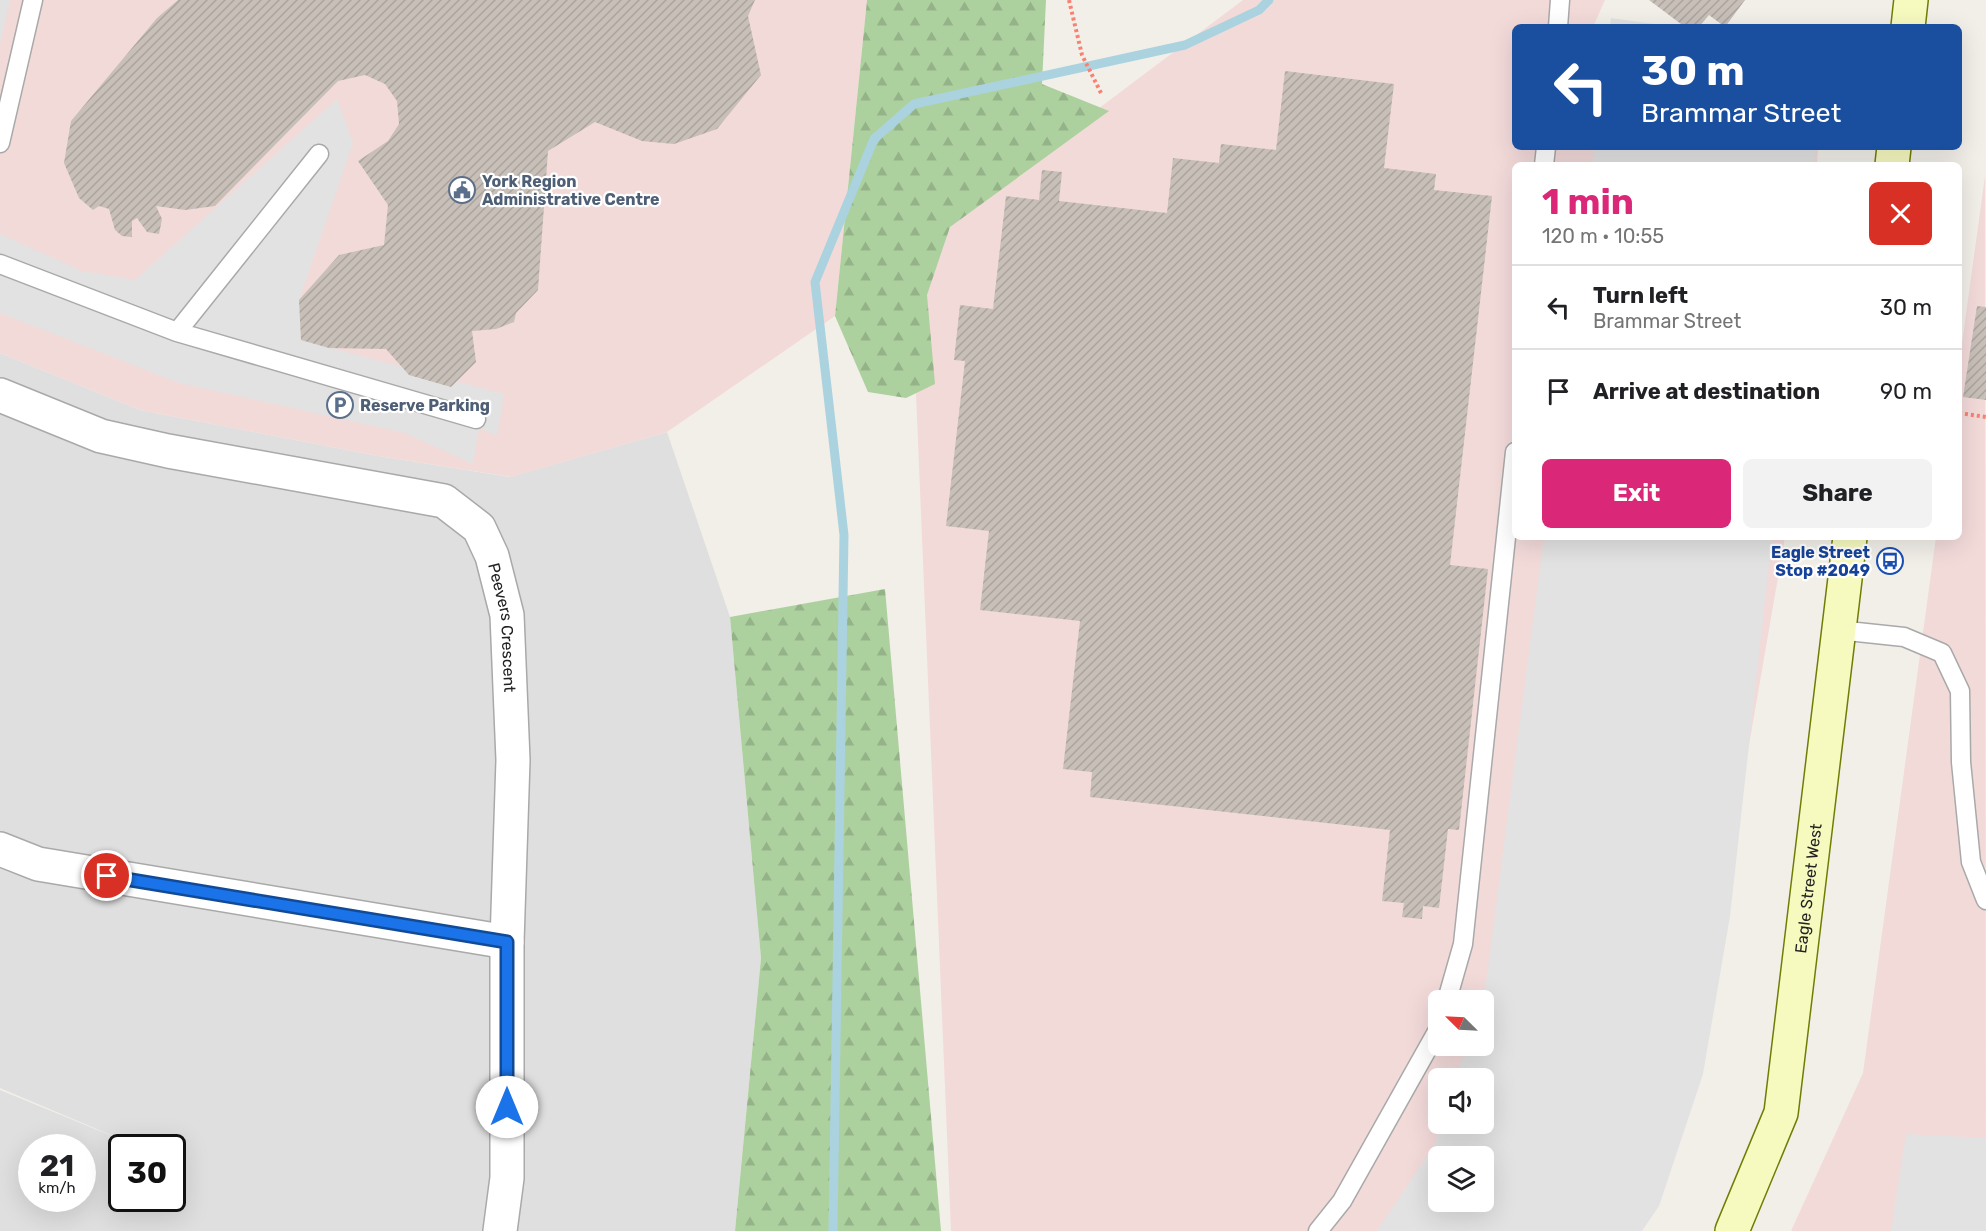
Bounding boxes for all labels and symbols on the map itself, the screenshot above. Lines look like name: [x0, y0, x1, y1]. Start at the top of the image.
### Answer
place label: York Region Administrative Centre: [482, 172, 660, 209]
public building icon: York Region Administrative Centre: [447, 175, 477, 205]
parking icon: Reserve Parking: [325, 390, 355, 420]
place label: Reserve Parking: [360, 396, 490, 415]
place label: Eagle Street Stop #2049: [1771, 543, 1871, 580]
bus stop icon: Eagle Street Stop #2049: [1875, 546, 1905, 576]
street label: Peevers Crescent: [485, 561, 520, 693]
street label: Eagle Street West: [1791, 822, 1825, 954]
pin: [81, 850, 132, 901]
north arrow: [1428, 990, 1494, 1056]
position arrow: [475, 1075, 539, 1139]
speed limit sign: 30: [108, 1134, 186, 1212]

